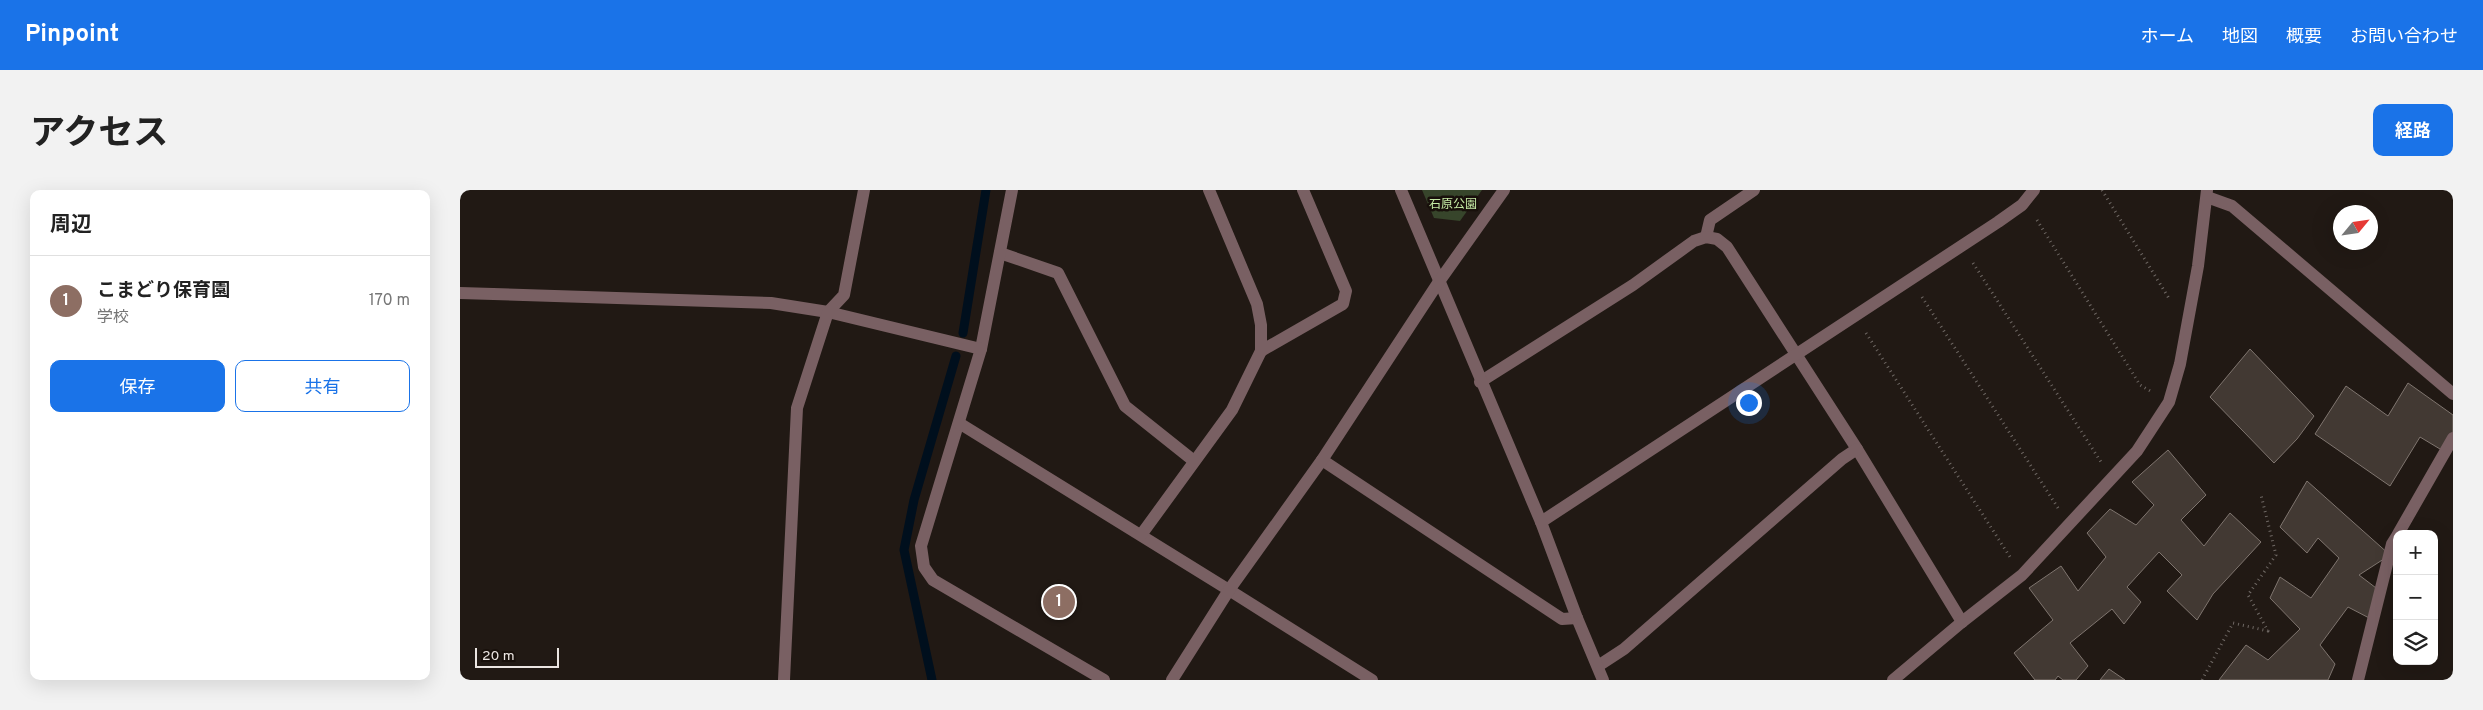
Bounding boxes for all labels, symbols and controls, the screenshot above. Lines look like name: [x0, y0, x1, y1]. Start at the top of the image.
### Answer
text: Pinpoint: [25, 20, 119, 50]
text: ホーム: [2141, 26, 2194, 49]
text: 地図: [2222, 26, 2258, 49]
text: 概要: [2286, 26, 2322, 49]
text: お問い合わせ: [2350, 26, 2458, 49]
button: 経路: [2373, 104, 2453, 156]
text: アクセス: [30, 113, 168, 157]
park label: 石原公園: [1429, 197, 1477, 213]
north arrow: [2333, 205, 2378, 250]
text: 周辺: [50, 212, 92, 239]
text: こまどり保育園: [97, 279, 230, 303]
text: 1: [63, 291, 69, 311]
text: 170 m: [369, 291, 410, 311]
text: 学校: [97, 308, 129, 328]
button: 保存: [50, 360, 225, 412]
button: 共有: [235, 360, 410, 412]
your location: [1736, 390, 1762, 416]
map controls: [2393, 530, 2438, 665]
button: +: [2393, 530, 2438, 575]
button: −: [2393, 575, 2438, 620]
pin: 1: [1043, 583, 1075, 621]
button: layers: [2393, 620, 2438, 665]
scale bar: [475, 645, 559, 668]
text: 20 m: [482, 648, 515, 665]

